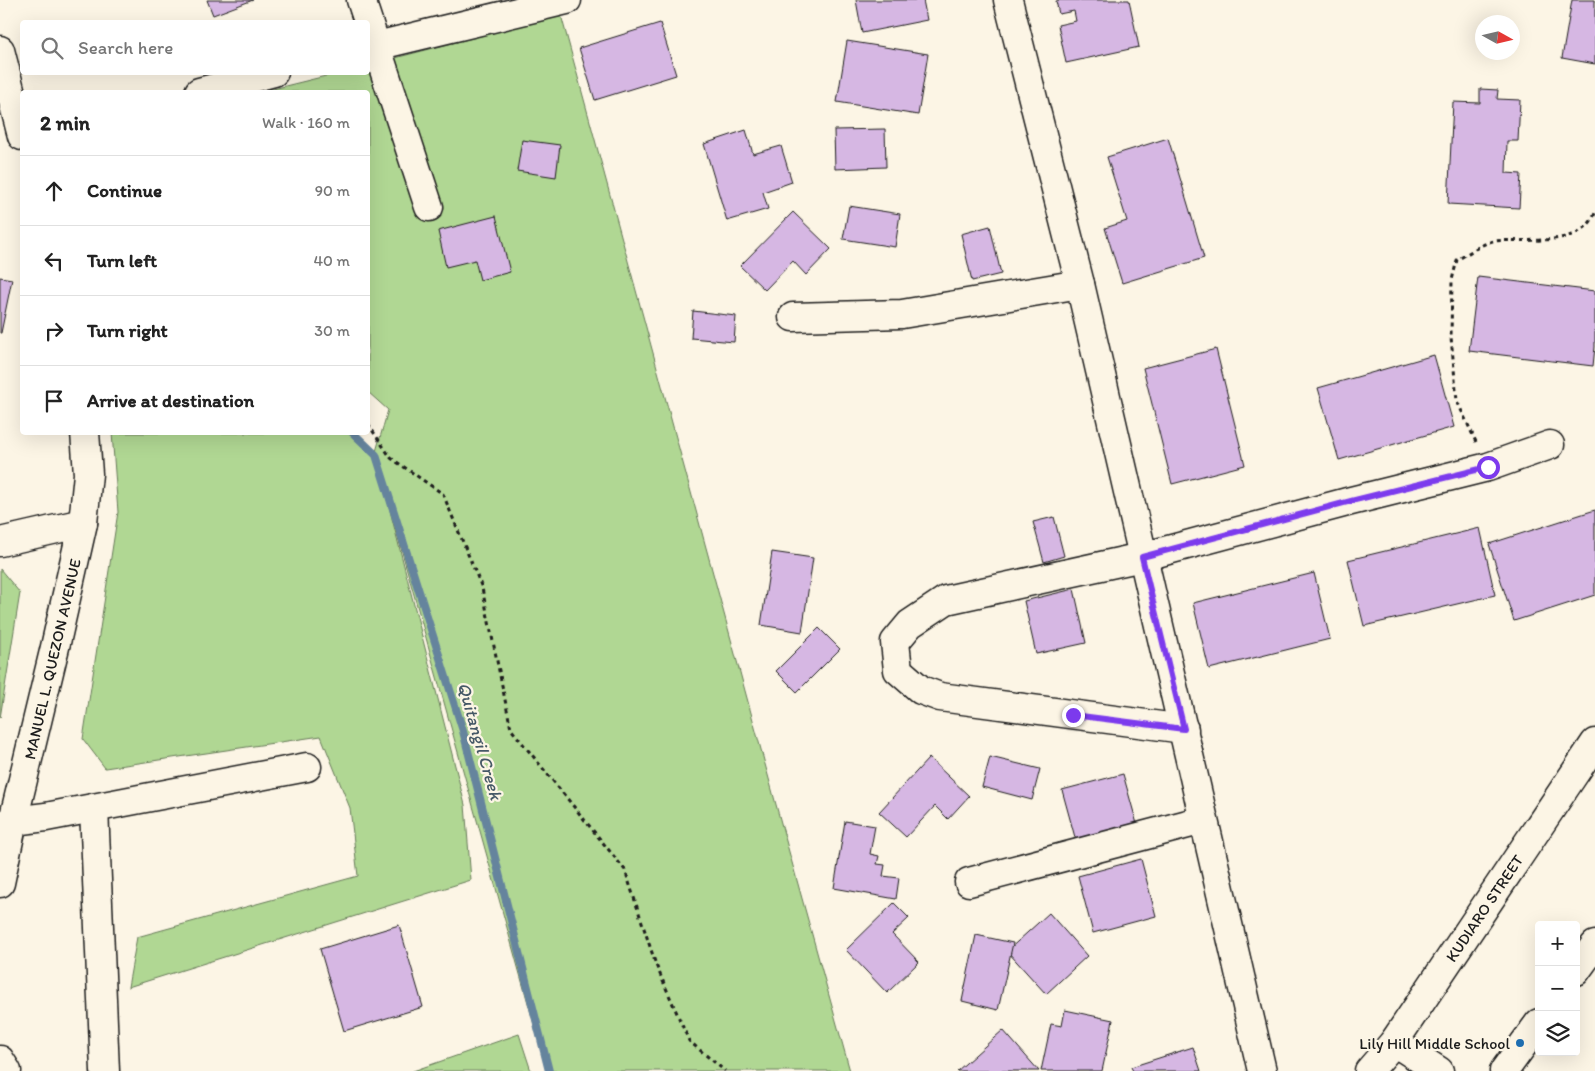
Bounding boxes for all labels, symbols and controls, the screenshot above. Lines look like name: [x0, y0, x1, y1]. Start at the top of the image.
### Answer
north arrow: [1475, 15, 1520, 60]
search box: [20, 20, 370, 75]
icon: search: [38, 34, 66, 62]
text: Search here: [78, 36, 173, 59]
text: 2 min: [40, 110, 90, 135]
text: Walk · 160 m: [262, 113, 350, 132]
icon: ahead: [40, 177, 68, 205]
text: Continue: [87, 179, 162, 202]
text: 90 m: [315, 181, 350, 200]
icon: left: [40, 247, 68, 275]
text: Turn left: [87, 249, 157, 272]
text: 40 m: [313, 251, 350, 270]
icon: right: [40, 317, 68, 345]
text: Turn right: [87, 319, 168, 342]
text: 30 m: [314, 321, 350, 340]
icon: arrive: [40, 387, 68, 415]
text: Arrive at destination: [87, 389, 254, 412]
route start: [1477, 456, 1500, 479]
street label: MANUEL L. QUEZON AVENUE: [20, 557, 85, 761]
water label: Quitangil Creek: [453, 680, 508, 804]
route end: [1062, 704, 1085, 727]
street label: KUDIARO STREET: [1442, 851, 1527, 965]
map controls: [1535, 921, 1580, 1056]
button: +: [1535, 921, 1580, 966]
button: −: [1535, 966, 1580, 1011]
button: layers: [1535, 1011, 1580, 1056]
place label: Lily Hill Middle School: [1359, 1034, 1510, 1053]
marker: Lily Hill Middle School: [1514, 1037, 1526, 1049]

